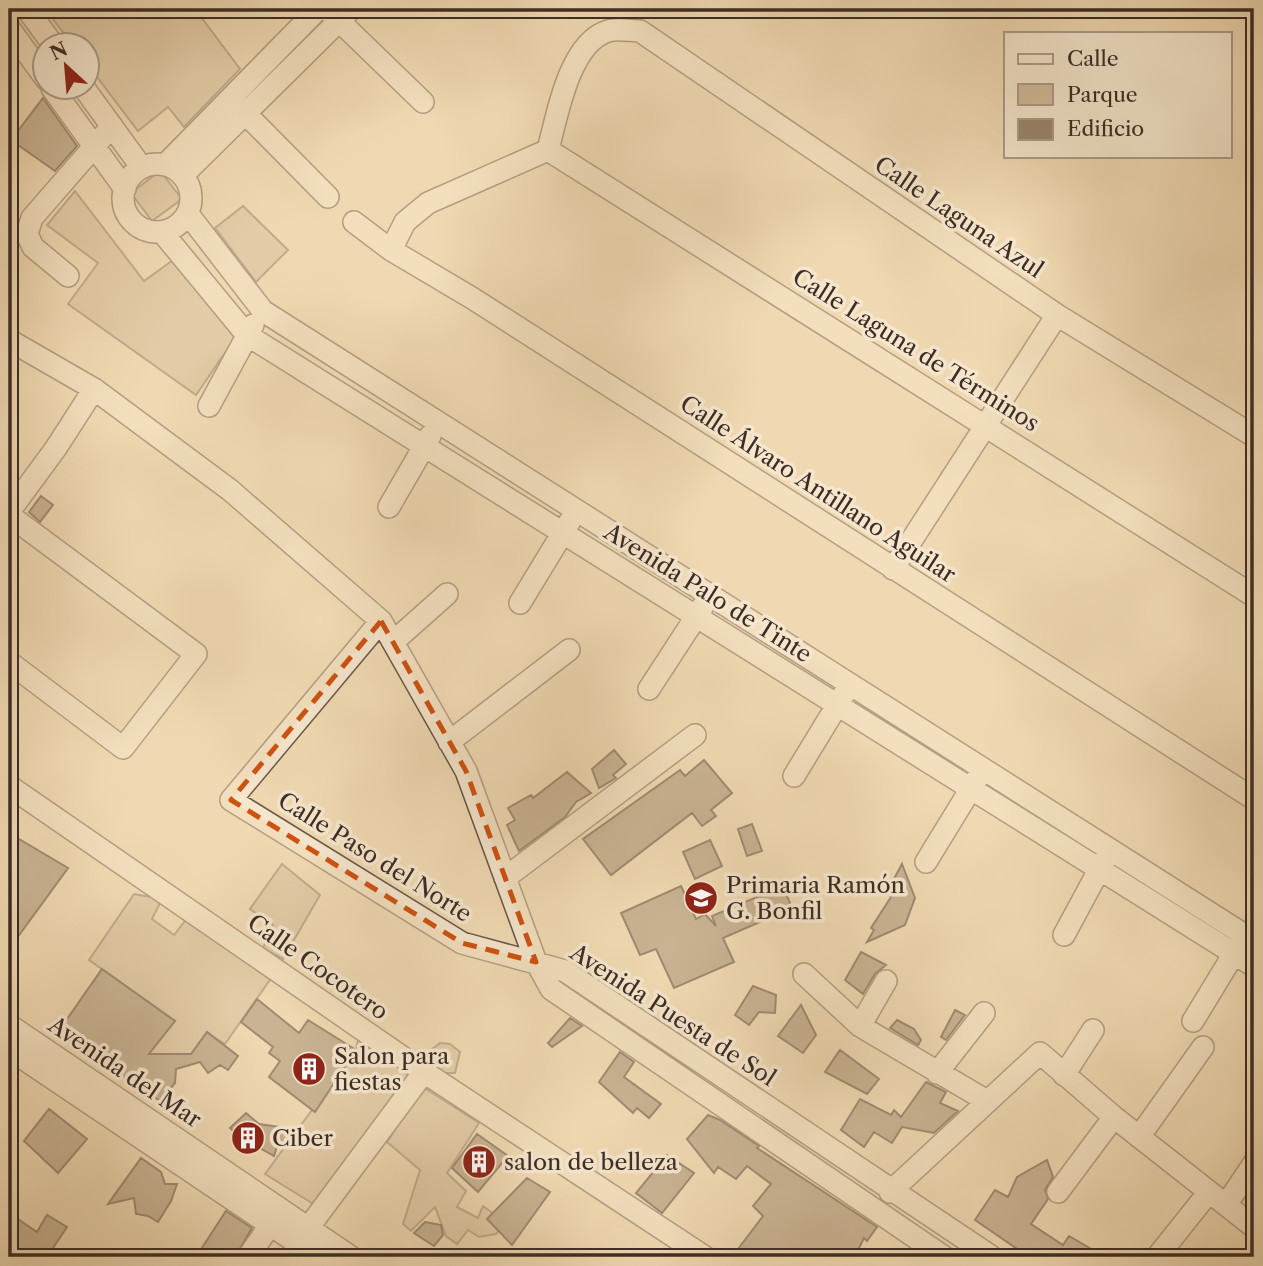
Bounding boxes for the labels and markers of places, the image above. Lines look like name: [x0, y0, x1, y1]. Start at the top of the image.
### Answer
place label: Primaria Ramón G. Bonfil: [726, 871, 905, 925]
school or university icon: Primaria Ramón G. Bonfil: [682, 879, 720, 917]
place label: Salon para fiestas: [334, 1042, 450, 1096]
building icon: Salon para fiestas: [290, 1050, 328, 1088]
building icon: Ciber: [229, 1119, 267, 1157]
place label: Ciber: [272, 1124, 333, 1152]
building icon: salon de belleza: [460, 1143, 498, 1181]
place label: salon de belleza: [504, 1148, 679, 1176]

